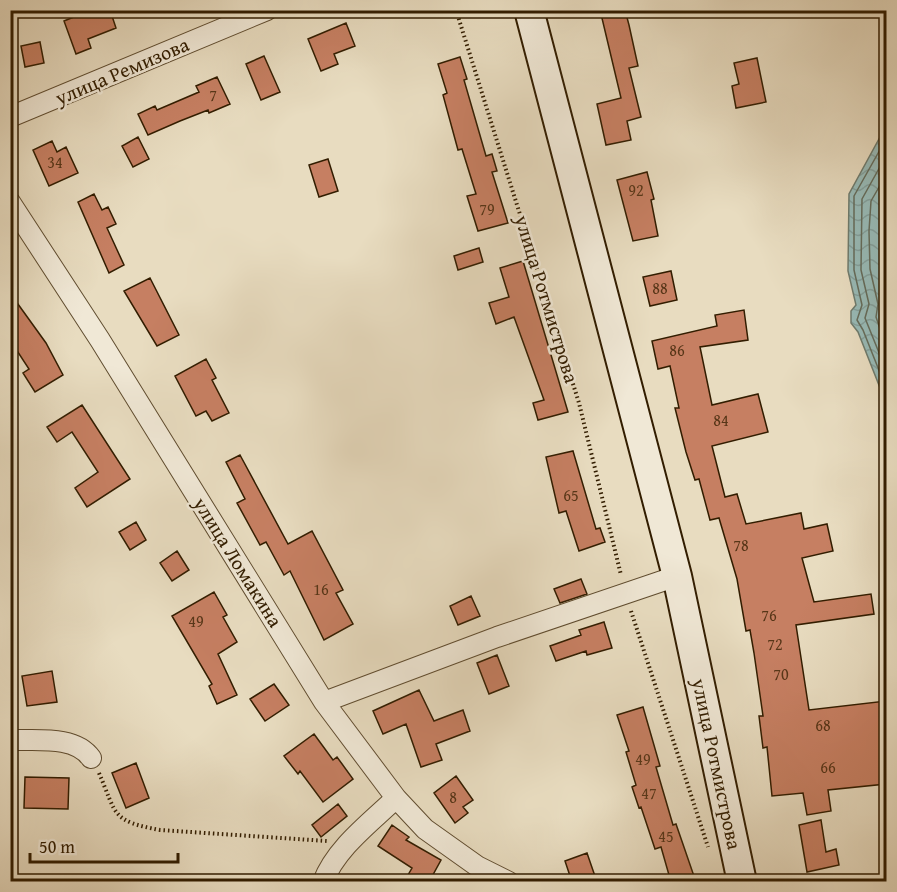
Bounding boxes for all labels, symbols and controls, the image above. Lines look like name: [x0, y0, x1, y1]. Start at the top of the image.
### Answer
street label: улица Ремизова: [49, 29, 194, 112]
house number: 7: [209, 83, 217, 107]
house number: 34: [47, 150, 63, 174]
house number: 92: [628, 178, 644, 202]
house number: 79: [479, 197, 495, 221]
street label: улица Ротмистрова: [508, 210, 587, 387]
house number: 88: [652, 276, 668, 300]
house number: 86: [669, 338, 685, 362]
house number: 84: [713, 408, 729, 432]
house number: 65: [563, 483, 579, 507]
street label: улица Ломакина: [186, 490, 290, 633]
house number: 78: [733, 533, 749, 557]
house number: 16: [313, 577, 329, 601]
house number: 76: [761, 603, 777, 627]
house number: 49: [188, 609, 204, 633]
house number: 72: [767, 632, 783, 656]
house number: 70: [773, 662, 789, 686]
street label: улица Ротмистрова: [685, 675, 750, 852]
house number: 68: [815, 713, 831, 737]
house number: 49: [635, 747, 651, 771]
house number: 66: [820, 755, 836, 779]
house number: 47: [641, 781, 657, 805]
house number: 8: [449, 785, 457, 809]
house number: 45: [658, 824, 674, 848]
scale bar: [30, 826, 178, 864]
text: 50 m: [39, 833, 75, 860]

